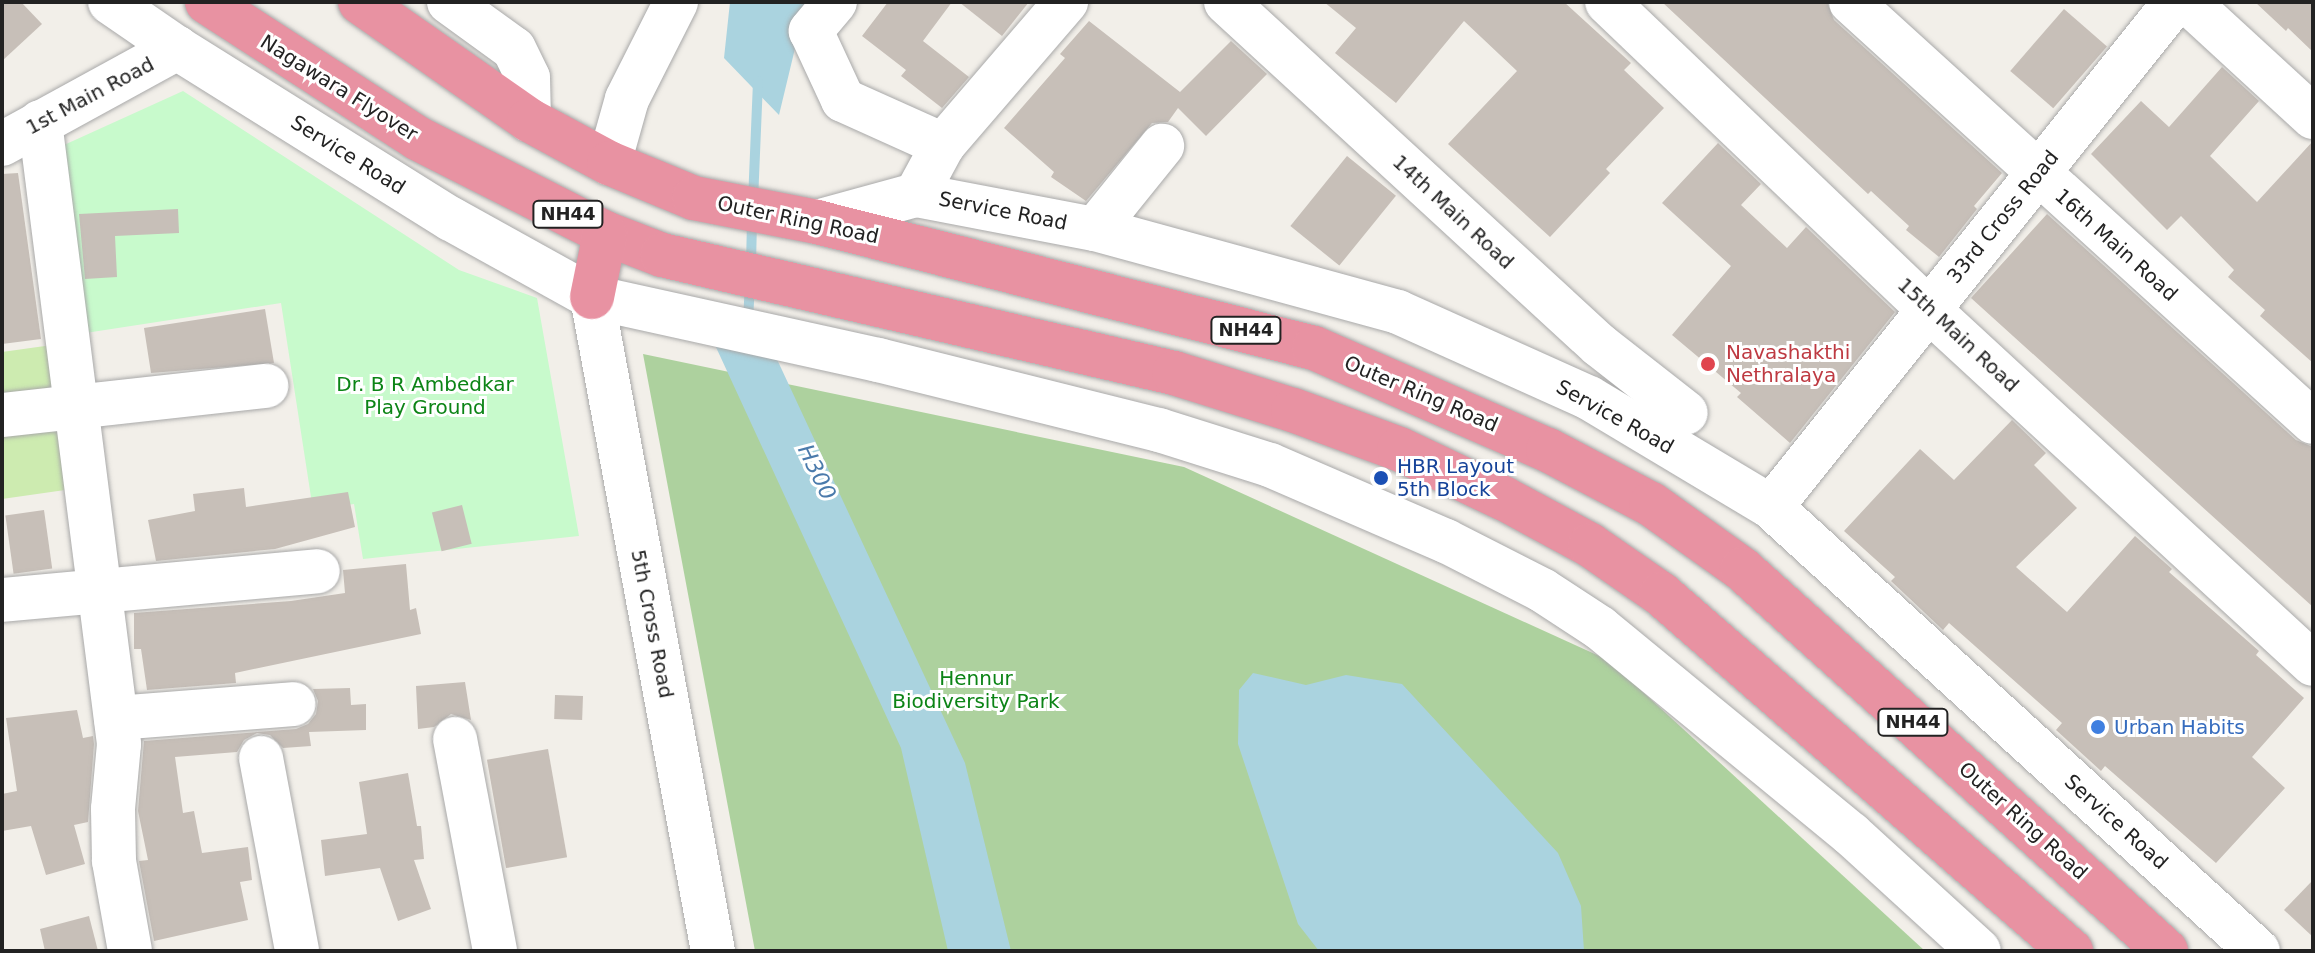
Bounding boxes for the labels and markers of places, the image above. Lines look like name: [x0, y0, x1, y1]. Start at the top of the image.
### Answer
place label: Navashakthi Nethralaya: [1726, 340, 1850, 387]
marker: Navashakthi Nethralaya: [1697, 353, 1719, 375]
place label: HBR Layout 5th Block: [1397, 454, 1514, 501]
marker: HBR Layout 5th Block: [1372, 469, 1390, 487]
place label: Urban Habits: [2114, 715, 2245, 739]
marker: Urban Habits: [2089, 718, 2107, 736]

